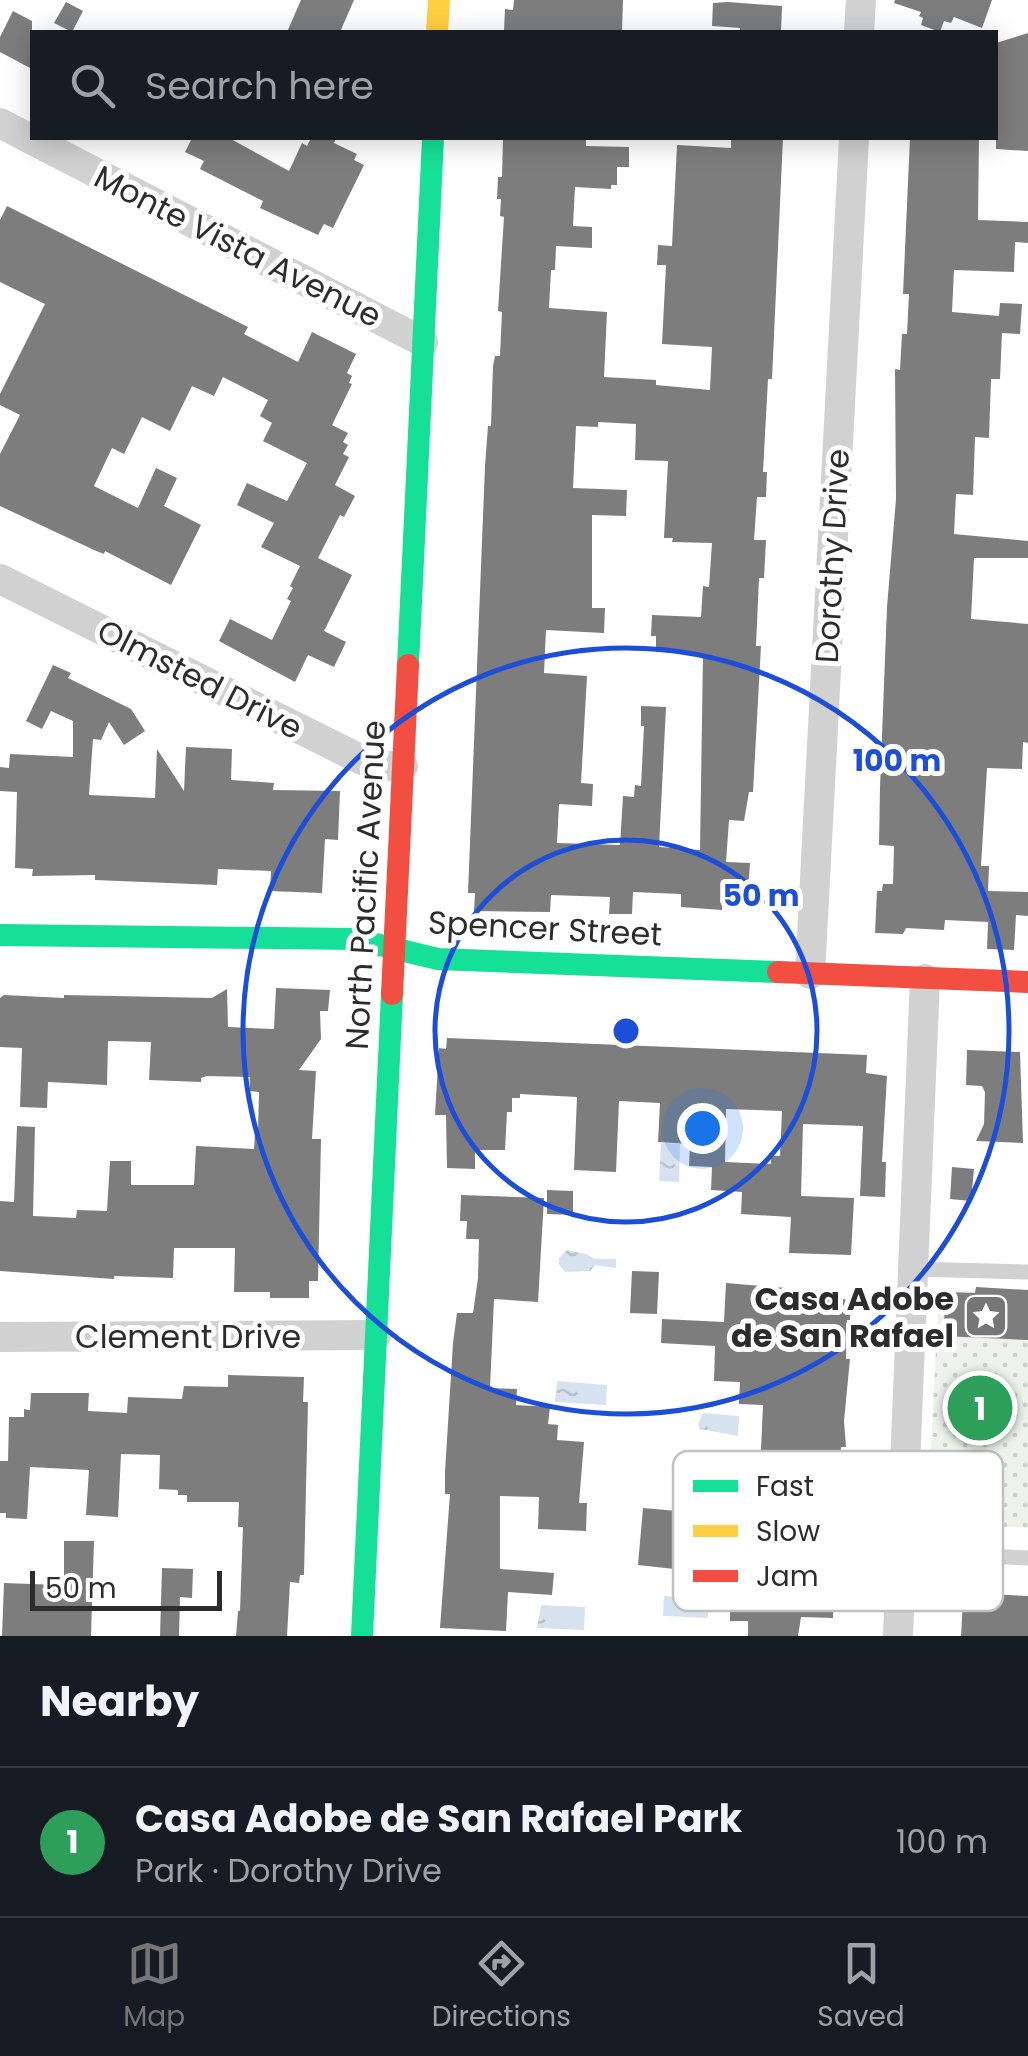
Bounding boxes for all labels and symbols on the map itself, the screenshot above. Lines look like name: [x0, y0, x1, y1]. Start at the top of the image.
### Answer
street label: Monte Vista Avenue: [87, 154, 389, 338]
street label: Dorothy Drive: [804, 448, 860, 664]
street label: Olmsted Drive: [90, 608, 310, 750]
street label: North Pacific Avenue: [334, 719, 396, 1051]
text: 100 m: [853, 739, 941, 782]
text: 50 m: [722, 874, 800, 917]
street label: Spencer Street: [427, 899, 663, 957]
centre of rings: [608, 1013, 644, 1049]
your location: [677, 1103, 728, 1154]
place label: Casa Adobe de San Rafael: [731, 1276, 954, 1358]
place icon: Casa Adobe de San Rafael: [963, 1293, 1009, 1339]
street label: Clement Drive: [75, 1314, 301, 1359]
pin: 1: [948, 1370, 1012, 1446]
legend: [673, 1451, 1003, 1611]
text: Fast: [756, 1467, 814, 1506]
text: Slow: [756, 1512, 820, 1551]
text: Jam: [756, 1557, 819, 1596]
scale bar: [30, 1566, 222, 1610]

